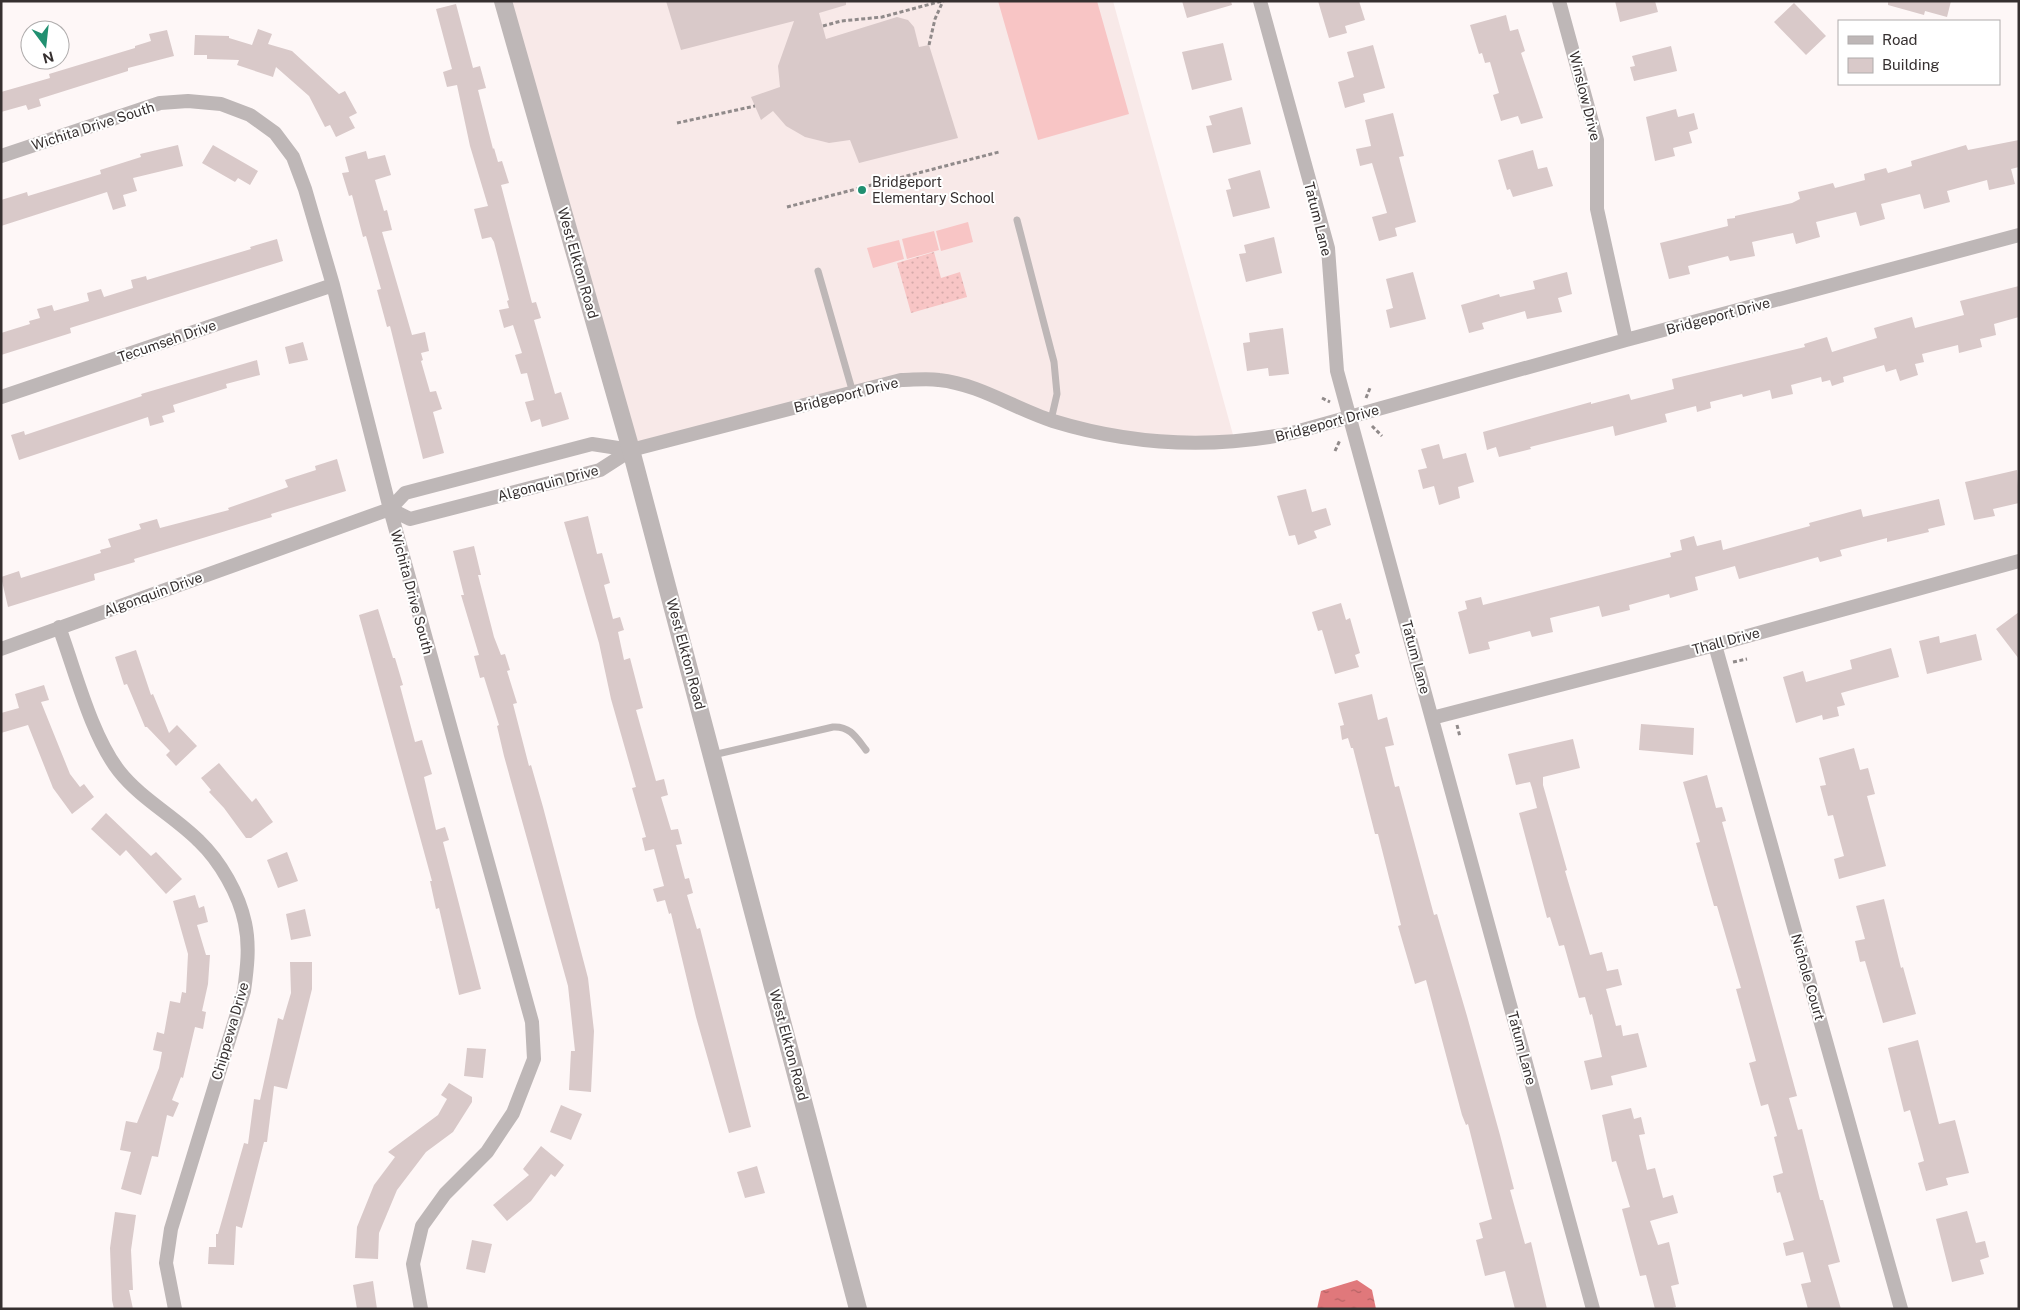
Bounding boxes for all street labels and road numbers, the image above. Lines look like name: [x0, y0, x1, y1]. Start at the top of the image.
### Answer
street label: Winslow Drive: [1566, 50, 1604, 142]
street label: Wichita Drive South: [30, 99, 156, 153]
street label: Tatum Lane: [1301, 180, 1335, 258]
street label: West Elkton Road: [555, 206, 601, 320]
street label: Bridgeport Drive: [1664, 294, 1772, 338]
street label: Tecumseh Drive: [116, 317, 218, 365]
street label: Bridgeport Drive: [792, 374, 900, 416]
street label: Bridgeport Drive: [1273, 401, 1381, 445]
street label: Algonquin Drive: [496, 462, 600, 504]
street label: Wichita Drive South: [388, 528, 436, 656]
street label: Algonquin Drive: [101, 569, 205, 619]
street label: West Elkton Road: [663, 597, 709, 711]
street label: Tatum Lane: [1398, 618, 1434, 696]
street label: Thall Drive: [1690, 624, 1762, 658]
street label: Nichole Court: [1788, 932, 1828, 1022]
street label: Chippewa Drive: [208, 980, 252, 1082]
street label: West Elkton Road: [766, 988, 812, 1102]
street label: Tatum Lane: [1504, 1009, 1540, 1087]

